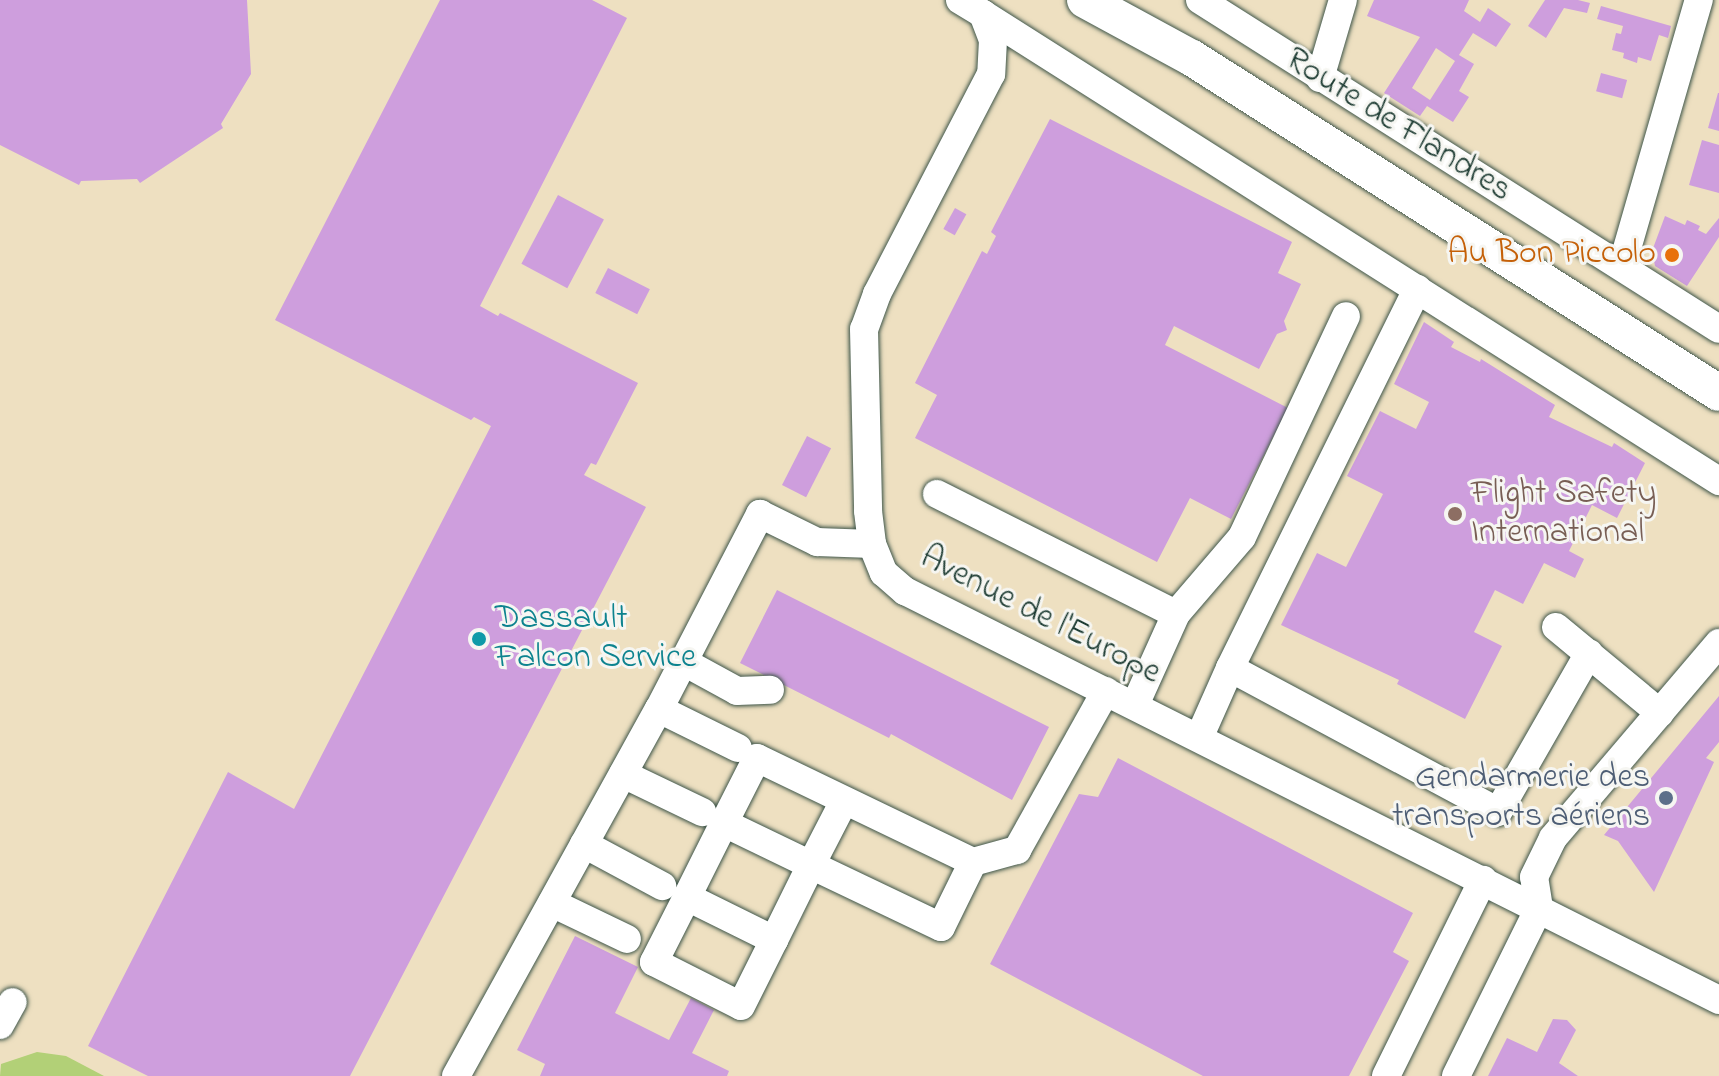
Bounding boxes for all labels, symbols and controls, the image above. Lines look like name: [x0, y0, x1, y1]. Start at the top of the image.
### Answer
street label: Route de Flandres: [1277, 40, 1519, 212]
place label: Au Bon Piccolo: [1447, 235, 1656, 275]
marker: Au Bon Piccolo: [1663, 246, 1681, 264]
place label: Flight Safety International: [1471, 474, 1656, 554]
marker: Flight Safety International: [1446, 505, 1464, 523]
street label: Avenue de l'Europe: [913, 538, 1167, 694]
place label: Dassault Falcon Service: [495, 599, 696, 678]
marker: Dassault Falcon Service: [470, 630, 488, 648]
place label: Gendarmerie des transports aériens: [1392, 758, 1650, 838]
marker: Gendarmerie des transports aériens: [1657, 789, 1675, 807]

